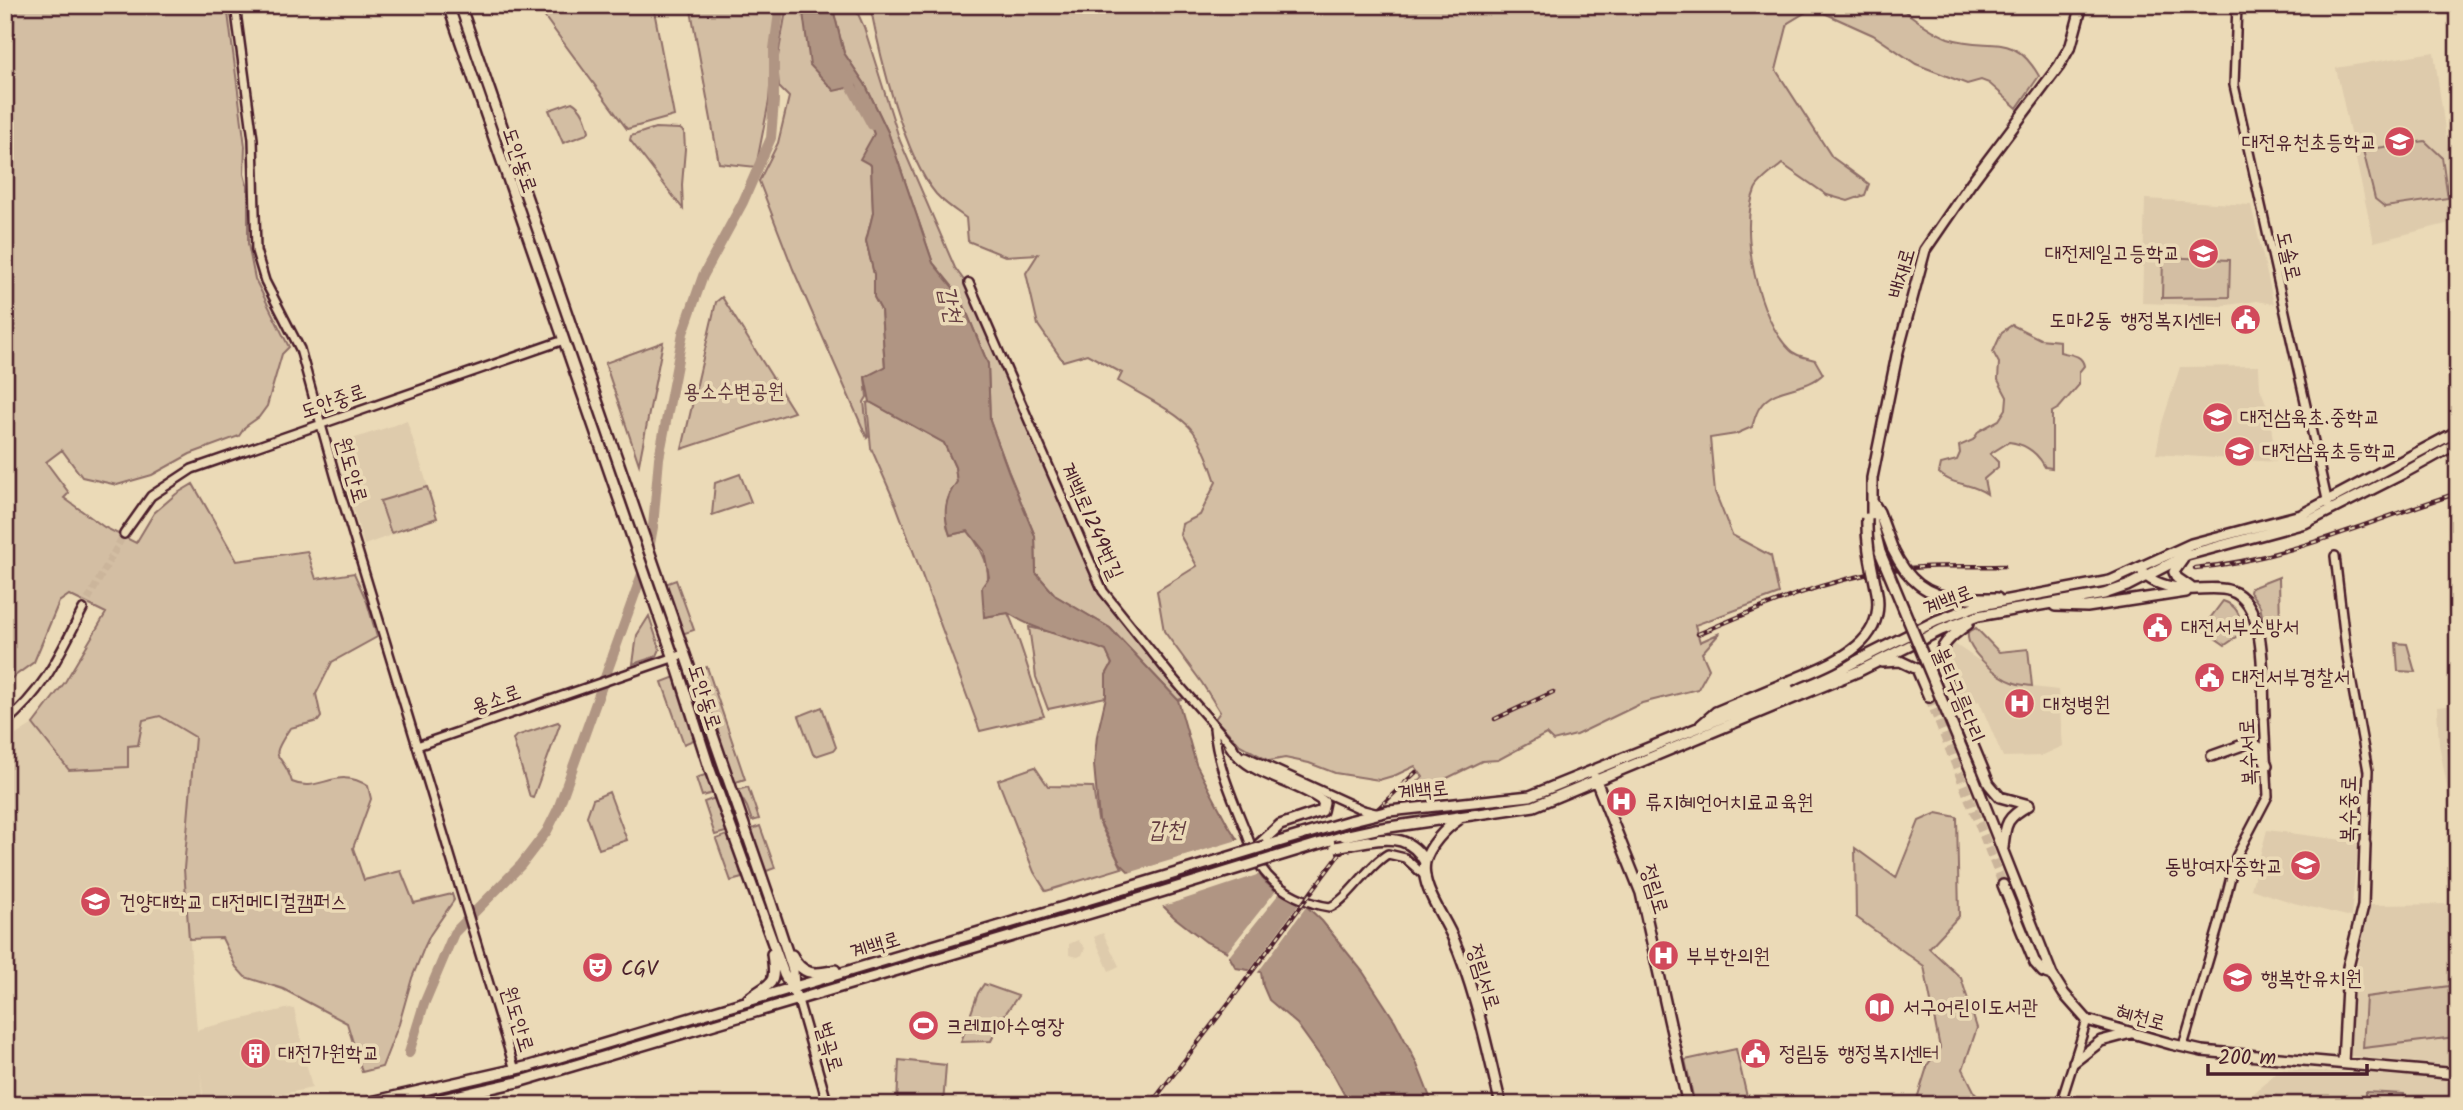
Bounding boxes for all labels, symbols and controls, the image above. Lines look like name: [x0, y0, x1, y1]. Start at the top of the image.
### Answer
street label: 도안동로: [492, 123, 545, 198]
school or university icon: 대전유천초등학교: [2383, 125, 2417, 159]
place label: 대전유천초등학교: [2242, 127, 2377, 160]
street label: 도솔로: [2266, 228, 2309, 285]
school or university icon: 대전제일고등학교: [2186, 236, 2220, 270]
place label: 대전제일고등학교: [2045, 238, 2180, 271]
street label: 배재로: [1880, 244, 1925, 302]
water label: 갑천: [928, 283, 971, 329]
public building icon: 도마2동 행정복지센터: [2228, 303, 2262, 337]
place label: 도마2동 행정복지센터: [2049, 305, 2222, 338]
street label: 도안중로: [296, 376, 371, 429]
park label: 용소수변공원: [683, 376, 785, 409]
school or university icon: 대전삼육초.중학교: [2200, 400, 2234, 434]
place label: 대전삼육초.중학교: [2240, 402, 2380, 435]
street label: 원도안로: [325, 433, 376, 507]
school or university icon: 대전삼육초등학교: [2222, 434, 2256, 468]
place label: 대전삼육초등학교: [2262, 436, 2397, 469]
street label: 계백로1249번길: [1050, 458, 1131, 586]
street label: 계백로: [1919, 577, 1978, 626]
public building icon: 대전서부소방서: [2141, 610, 2175, 644]
place label: 대전서부소방서: [2181, 612, 2299, 645]
street label: 불티구름다리: [1923, 642, 1993, 749]
street label: 도안동로: [677, 660, 730, 735]
public building icon: 대전서부경찰서: [2192, 660, 2226, 694]
place label: 대전서부경찰서: [2232, 662, 2350, 695]
street label: 용소로: [467, 677, 526, 724]
hospital icon: 대청병원: [2003, 687, 2037, 721]
place label: 대청병원: [2043, 689, 2111, 722]
street label: 복수서로: [2231, 717, 2268, 787]
street label: 계백로: [1396, 772, 1450, 811]
street label: 복수중로: [2332, 775, 2367, 843]
hospital icon: 류지혜언어치료교육원: [1605, 785, 1639, 819]
place label: 류지혜언어치료교육원: [1645, 787, 1814, 820]
water label: 갑천: [1147, 813, 1187, 849]
school or university icon: 동방여자중학교: [2289, 849, 2323, 883]
place label: 동방여자중학교: [2165, 851, 2283, 884]
street label: 정림로: [1630, 860, 1677, 919]
school or university icon: 건양대학교 대전메디컬캠퍼스: [79, 885, 113, 919]
place label: 건양대학교 대전메디컬캠퍼스: [119, 887, 347, 920]
street label: 계백로: [846, 923, 905, 970]
hospital icon: 부부한의원: [1646, 939, 1680, 973]
street label: 정림서로: [1457, 940, 1508, 1015]
place label: 부부한의원: [1686, 941, 1771, 974]
theatre icon: CGV: [581, 951, 615, 985]
place label: CGV: [621, 953, 659, 986]
school or university icon: 행복한유치원: [2221, 961, 2255, 995]
place label: 행복한유치원: [2261, 963, 2362, 996]
street label: 원도안로: [491, 982, 542, 1057]
library icon: 서구어린이도서관: [1863, 990, 1897, 1024]
place label: 서구어린이도서관: [1903, 992, 2038, 1025]
street label: 혜천로: [2112, 996, 2169, 1041]
sports icon: 크레피아수영장: [906, 1009, 940, 1043]
place label: 크레피아수영장: [946, 1011, 1064, 1044]
street label: 벌곡로: [806, 1018, 851, 1076]
scale bar: [2208, 1033, 2367, 1077]
building icon: 대전가원학교: [238, 1036, 272, 1070]
public building icon: 정림동 행정복지센터: [1739, 1036, 1773, 1070]
place label: 대전가원학교: [278, 1038, 379, 1071]
place label: 정림동 행정복지센터: [1779, 1038, 1940, 1071]
text: 200 m: [2218, 1042, 2276, 1075]

